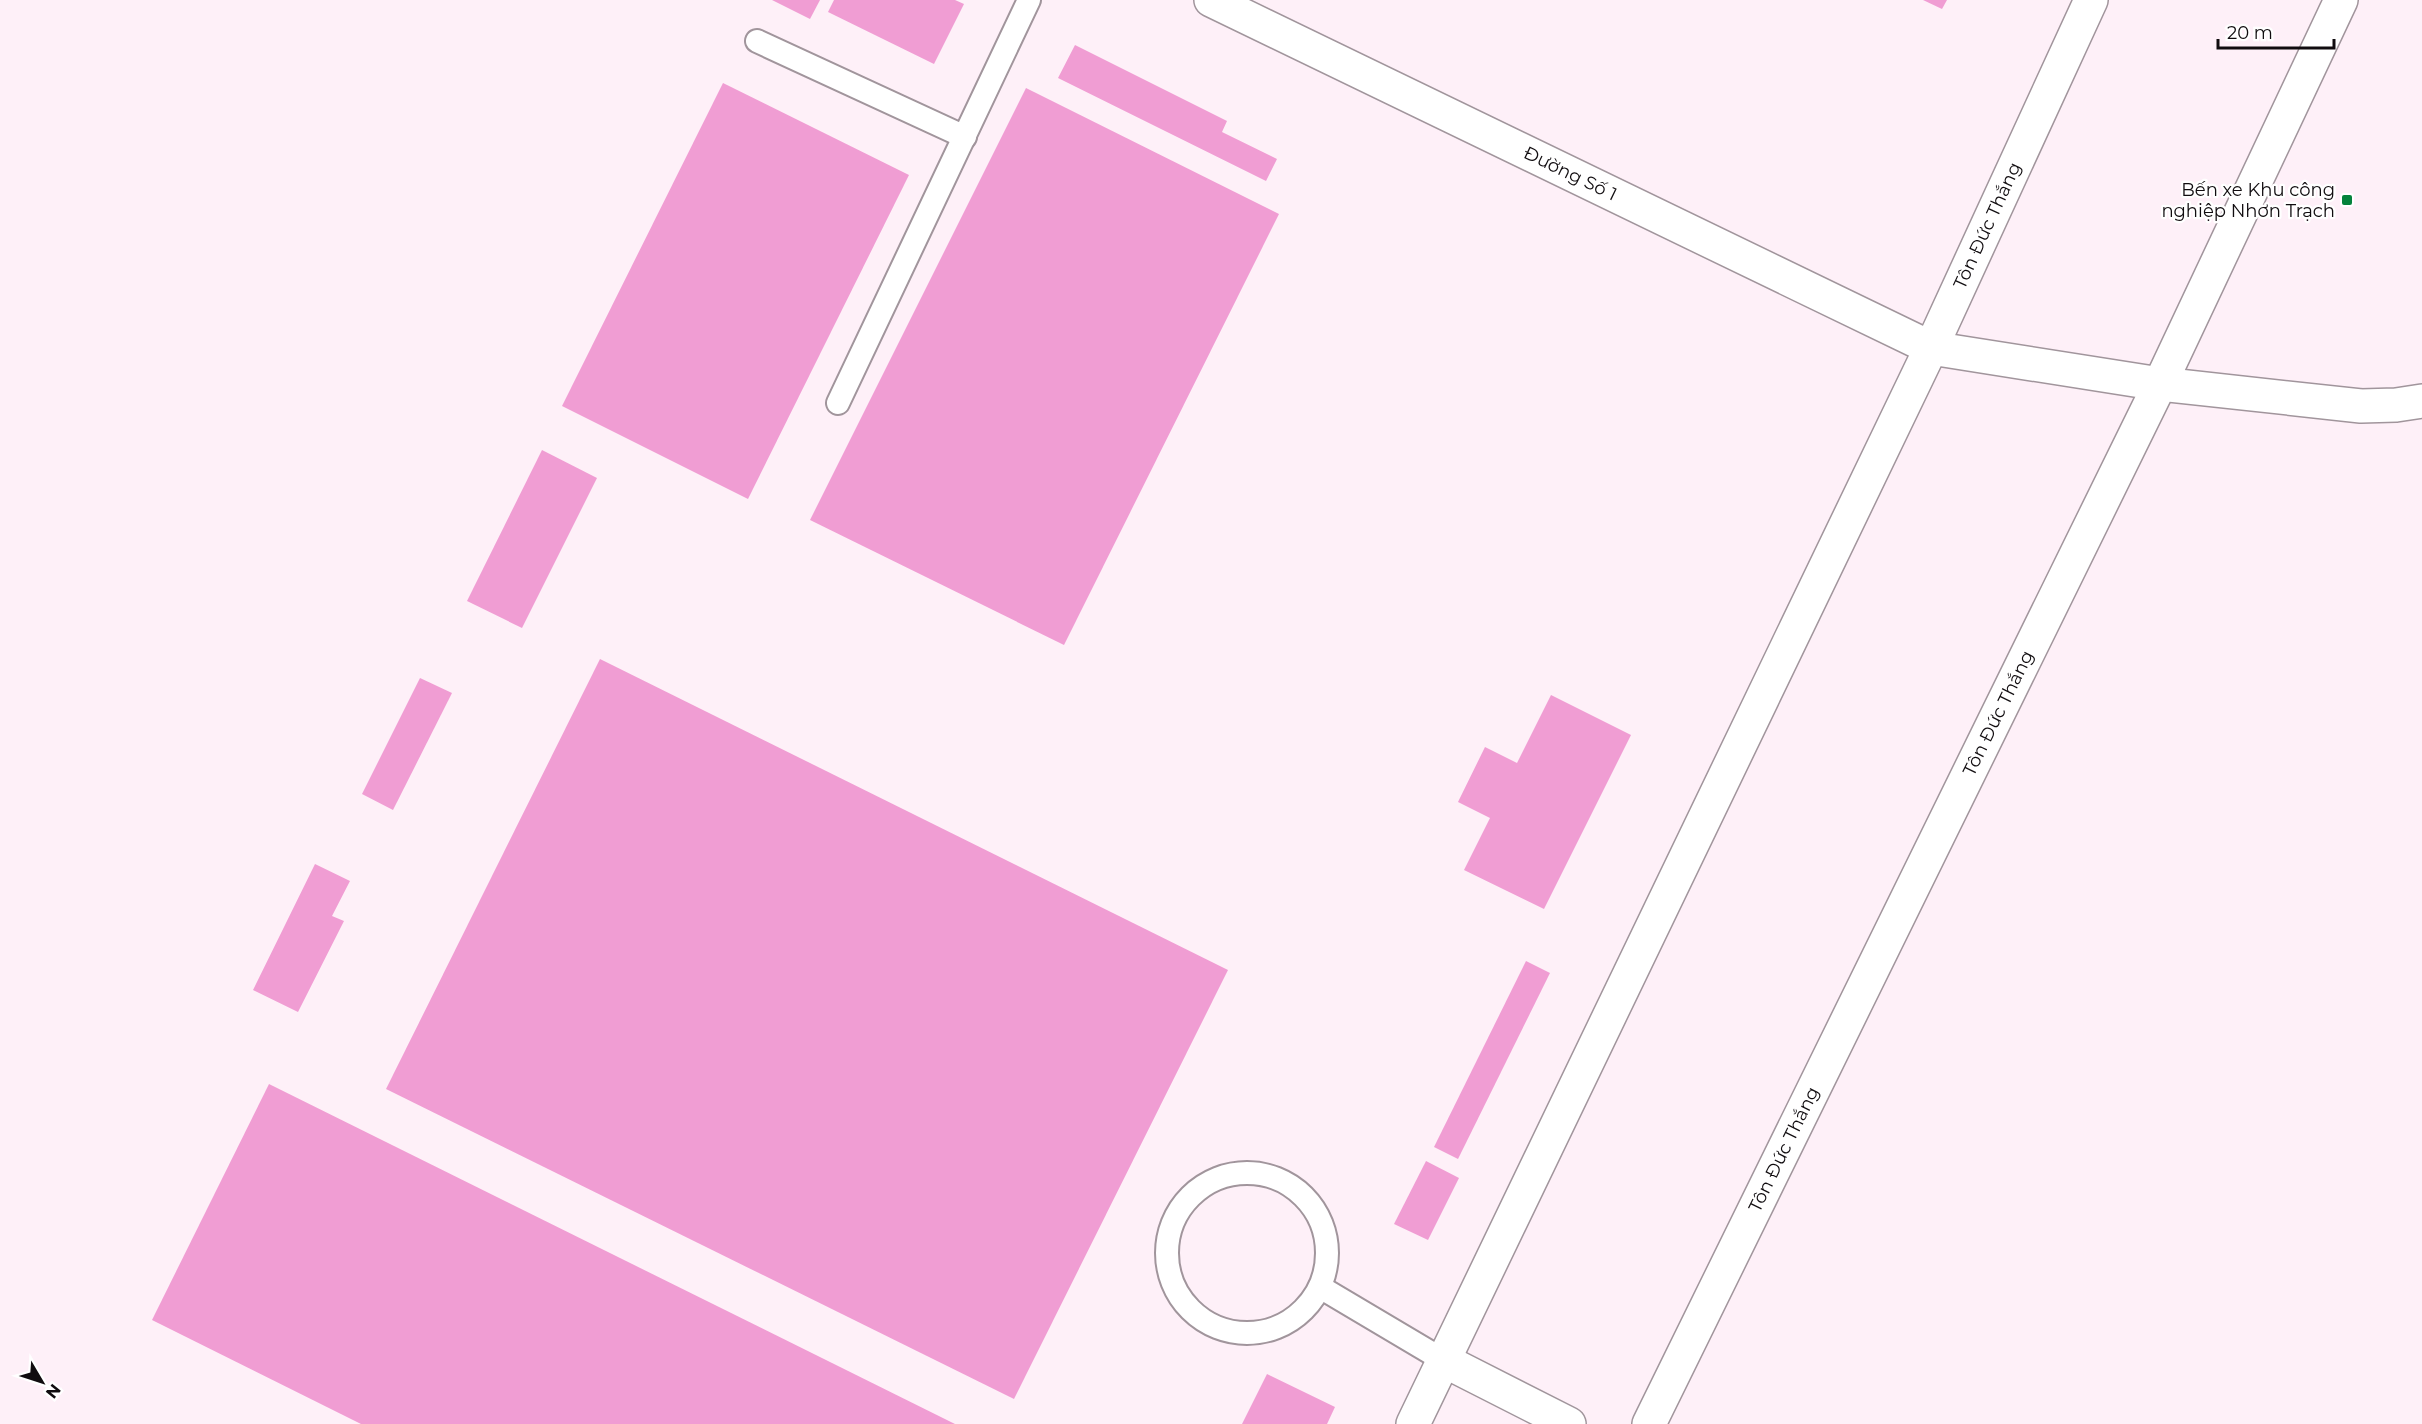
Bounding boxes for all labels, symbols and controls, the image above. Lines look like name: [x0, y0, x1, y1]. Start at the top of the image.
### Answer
scale bar: [2218, 12, 2334, 50]
text: 20 m: [2227, 22, 2273, 44]
street label: Đường Số 1: [1520, 142, 1620, 206]
street label: Tôn Đức Thắng: [1949, 159, 2026, 292]
place label: Bến xe Khu công nghiệp Nhơn Trạch: [2161, 179, 2335, 222]
marker: Bến xe Khu công nghiệp Nhơn Trạch: [2340, 193, 2354, 207]
street label: Tôn Đức Thắng: [1958, 647, 2038, 779]
street label: Tôn Đức Thắng: [1744, 1083, 1824, 1216]
north arrow: [12, 1352, 72, 1412]
text: N: [42, 1380, 65, 1402]

